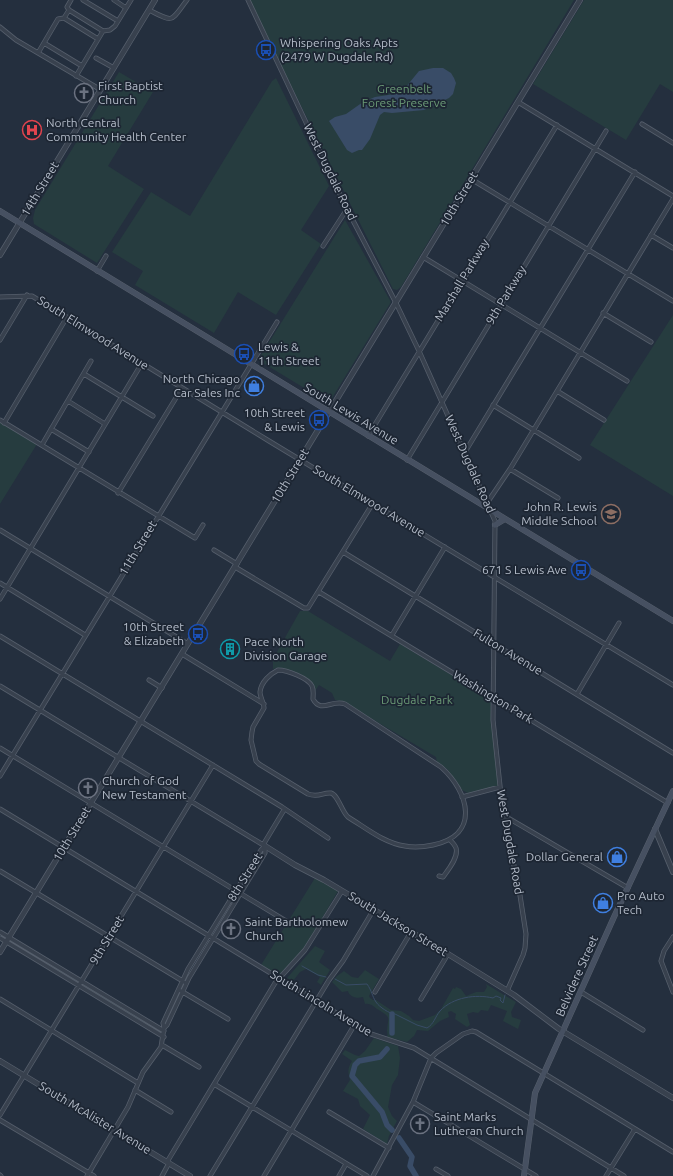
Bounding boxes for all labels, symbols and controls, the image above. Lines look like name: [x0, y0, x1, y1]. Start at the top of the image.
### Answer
place label: Whispering Oaks Apts (2479 W Dugdale Rd): [280, 36, 398, 64]
bus stop icon: Whispering Oaks Apts (2479 W Dugdale Rd): [255, 39, 277, 61]
place label: First Baptist Church: [98, 79, 163, 106]
church icon: First Baptist Church: [73, 82, 95, 104]
park label: Greenbelt Forest Preserve: [362, 82, 446, 109]
place label: North Central Community Health Center: [46, 116, 187, 143]
hospital icon: North Central Community Health Center: [21, 119, 43, 141]
street label: West Dugdale Road: [301, 121, 359, 222]
street label: 14th Street: [18, 159, 61, 218]
street label: 10th Street: [437, 169, 480, 228]
street label: Marshall Parkway: [432, 236, 491, 323]
street label: 9th Parkway: [483, 263, 528, 326]
street label: South Elmwood Avenue: [35, 293, 151, 372]
place label: Lewis & 11th Street: [258, 340, 320, 367]
bus stop icon: Lewis & 11th Street: [233, 343, 255, 365]
place label: North Chicago Car Sales Inc: [163, 372, 240, 399]
shop icon: North Chicago Car Sales Inc: [243, 375, 265, 397]
street label: South Lewis Avenue: [302, 380, 401, 447]
place label: 10th Street & Lewis: [244, 406, 305, 433]
bus stop icon: 10th Street & Lewis: [308, 409, 330, 431]
street label: West Dugdale Road: [443, 413, 498, 515]
street label: 10th Street: [268, 446, 311, 505]
street label: South Elmwood Avenue: [311, 462, 428, 539]
place label: John R. Lewis Middle School: [521, 500, 597, 527]
school or university icon: John R. Lewis Middle School: [600, 503, 622, 525]
street label: 11th Street: [116, 518, 159, 577]
bus stop icon: 671 S Lewis Ave: [570, 559, 592, 581]
place label: 671 S Lewis Ave: [482, 563, 567, 576]
place label: 10th Street & Elizabeth: [123, 620, 184, 647]
bus stop icon: 10th Street & Elizabeth: [187, 623, 209, 645]
street label: Fulton Avenue: [472, 626, 545, 677]
place label: Pace North Division Garage: [244, 635, 327, 662]
building icon: Pace North Division Garage: [219, 638, 241, 660]
street label: Washington Park: [451, 668, 536, 726]
park label: Dugdale Park: [381, 693, 453, 706]
place label: Church of God New Testament: [102, 774, 187, 801]
church icon: Church of God New Testament: [77, 777, 99, 799]
street label: West Dugdale Road: [495, 789, 526, 895]
street label: 10th Street: [50, 804, 93, 863]
shop icon: Dollar General: [606, 846, 628, 868]
street label: 8th Street: [225, 850, 265, 903]
place label: Dollar General: [526, 850, 603, 863]
street label: South Jackson Street: [346, 889, 450, 959]
place label: Pro Auto Tech: [617, 889, 665, 916]
shop icon: Pro Auto Tech: [592, 892, 614, 914]
street label: 9th Street: [87, 913, 126, 966]
place label: Saint Bartholomew Church: [245, 915, 349, 942]
church icon: Saint Bartholomew Church: [220, 918, 242, 940]
street label: Belvidere Street: [553, 933, 600, 1018]
street label: South Lincoln Avenue: [268, 967, 374, 1038]
street label: South McAlister Avenue: [37, 1079, 154, 1156]
place label: Saint Marks Lutheran Church: [434, 1110, 524, 1137]
church icon: Saint Marks Lutheran Church: [409, 1113, 431, 1135]

